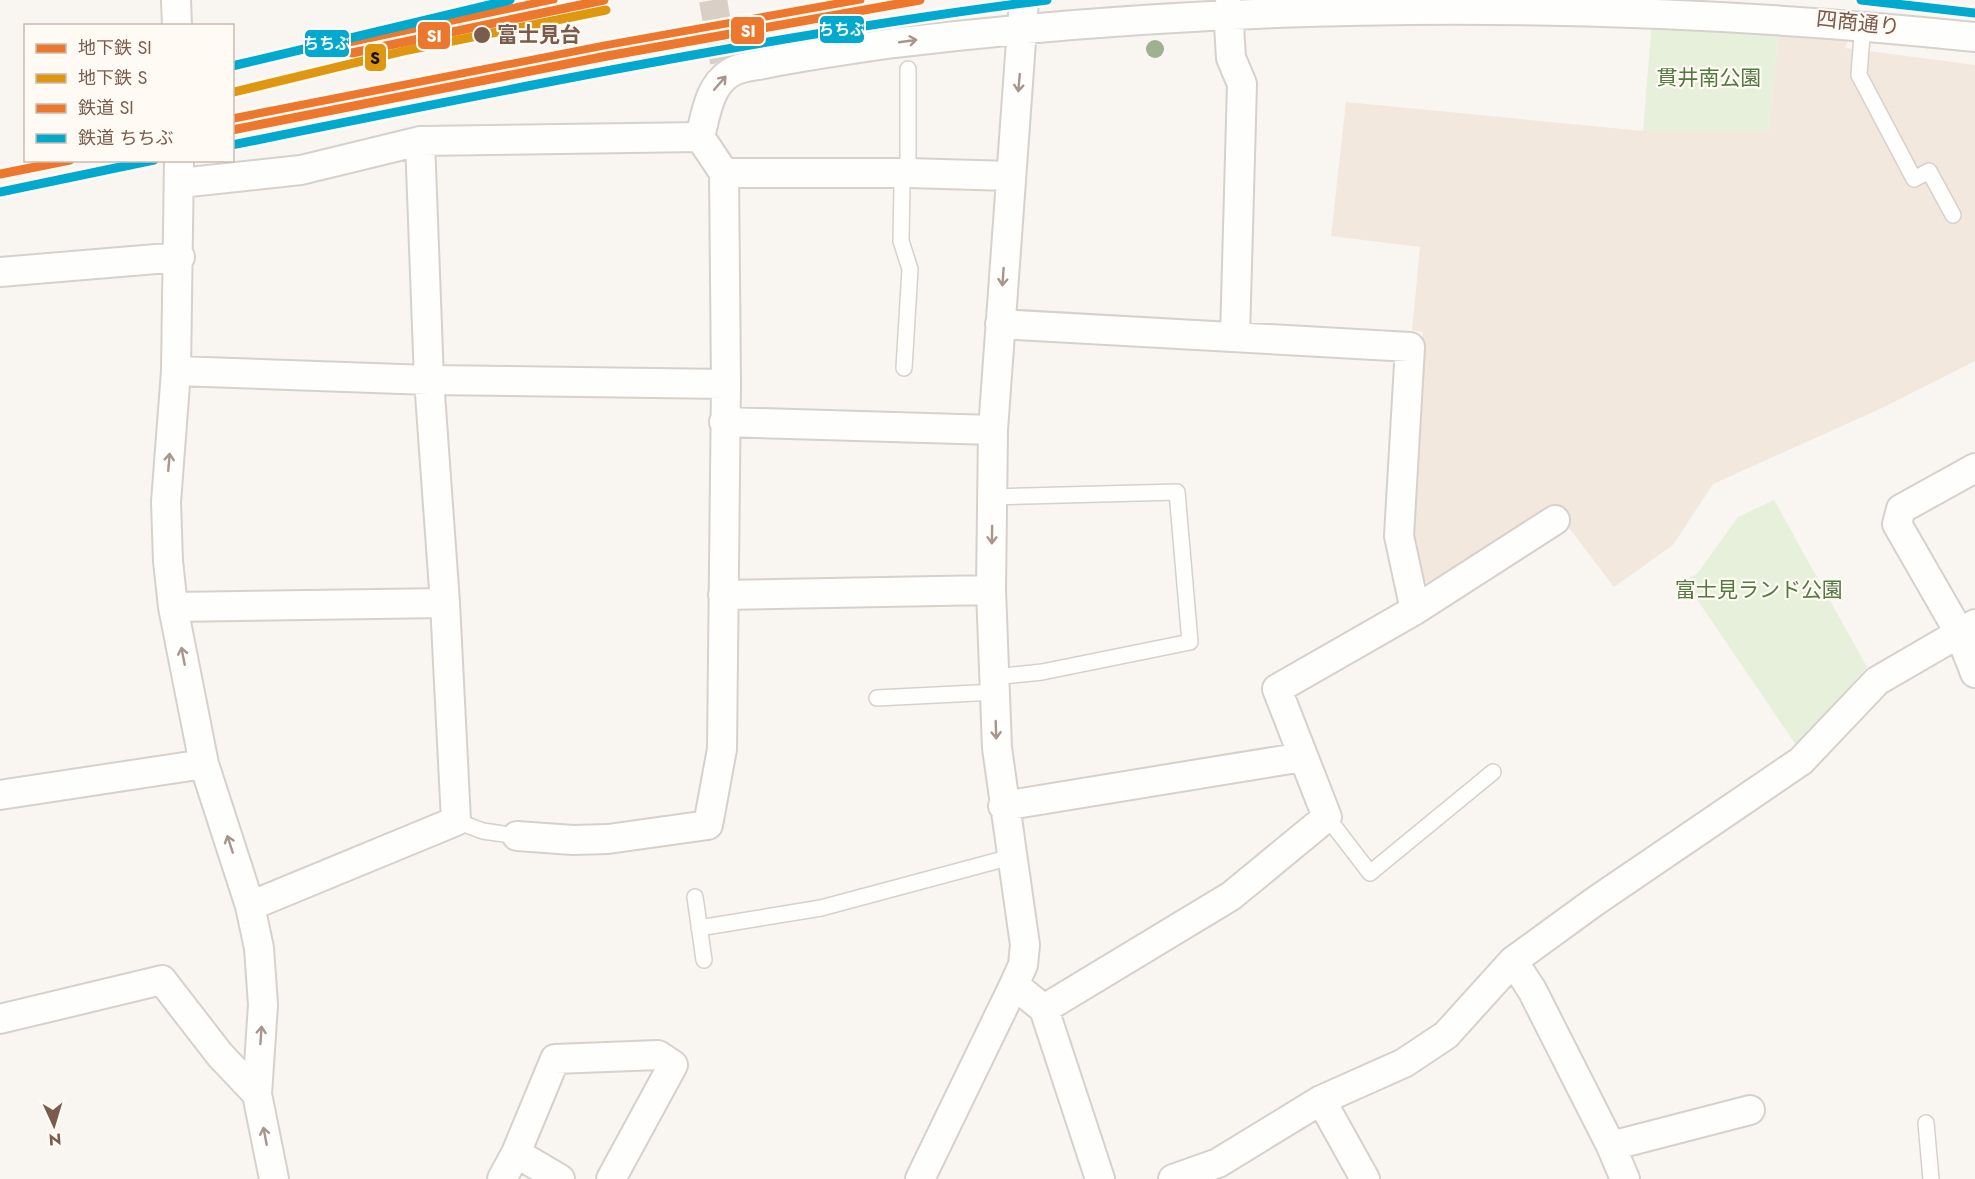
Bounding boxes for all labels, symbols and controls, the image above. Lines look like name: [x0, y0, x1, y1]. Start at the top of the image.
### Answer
street label: 四商通り: [1815, 4, 1901, 42]
line badge: ちちぶ: [819, 15, 865, 44]
line badge: SI: [730, 16, 765, 45]
text: ちちぶ: [818, 18, 866, 41]
place label: 富士見台: [497, 20, 581, 50]
text: SI: [740, 20, 756, 43]
line badge: SI: [417, 21, 451, 50]
legend: [24, 24, 234, 162]
text: SI: [426, 25, 442, 48]
marker: 富士見台: [472, 25, 492, 45]
line badge: ちちぶ: [304, 29, 350, 58]
text: ちちぶ: [303, 32, 351, 55]
text: 地下鉄 SI: [78, 35, 152, 61]
one-way arrow: [897, 35, 917, 46]
line badge: S: [364, 43, 387, 72]
text: S: [370, 47, 380, 70]
park label: 貫井南公園: [1657, 63, 1762, 93]
text: 地下鉄 S: [78, 65, 147, 91]
one-way arrow: [1013, 73, 1024, 93]
one-way arrow: [713, 76, 727, 91]
text: 鉄道 SI: [78, 95, 134, 121]
text: 鉄道 ちちぶ: [78, 125, 173, 151]
one-way arrow: [998, 267, 1009, 287]
one-way arrow: [164, 453, 175, 472]
one-way arrow: [986, 525, 997, 545]
park label: 富士見ランド公園: [1675, 575, 1843, 605]
one-way arrow: [177, 646, 188, 666]
one-way arrow: [991, 719, 1002, 739]
one-way arrow: [224, 835, 235, 854]
one-way arrow: [255, 1026, 266, 1046]
north arrow: [24, 1095, 84, 1155]
one-way arrow: [259, 1127, 271, 1146]
text: N: [48, 1128, 62, 1151]

